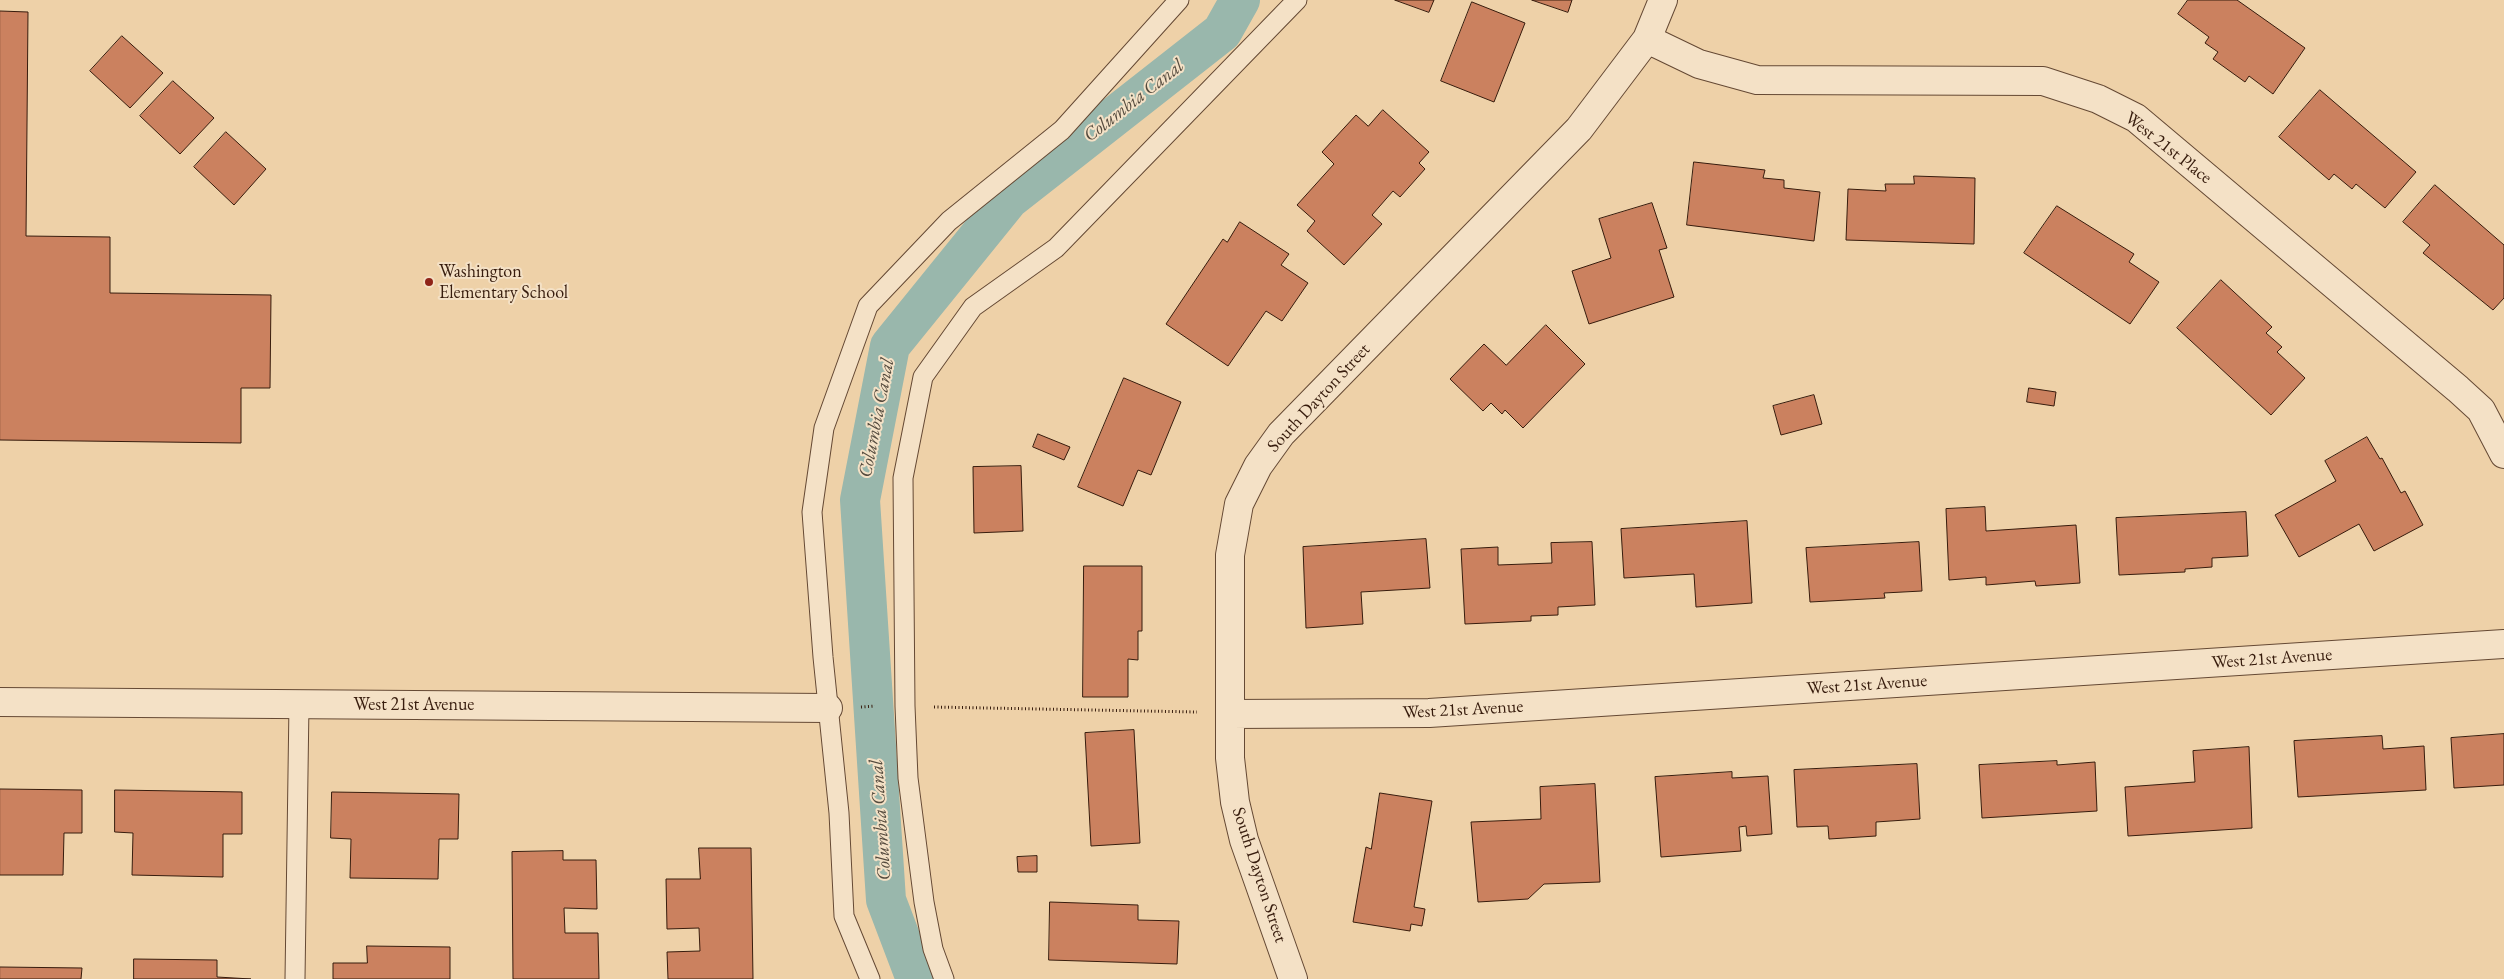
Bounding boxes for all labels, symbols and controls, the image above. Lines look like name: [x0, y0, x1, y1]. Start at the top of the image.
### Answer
water label: Columbia Canal: [1079, 55, 1189, 147]
street label: West 21st Place: [2120, 107, 2216, 189]
place label: Washington Elementary School: [439, 261, 568, 304]
marker: Washington Elementary School: [423, 276, 435, 288]
street label: South Dayton Street: [1263, 339, 1375, 457]
water label: Columbia Canal: [854, 357, 900, 479]
street label: West 21st Avenue: [2211, 644, 2333, 674]
street label: West 21st Avenue: [1806, 670, 1928, 700]
street label: West 21st Avenue: [354, 694, 474, 716]
street label: West 21st Avenue: [1402, 696, 1524, 724]
water label: Columbia Canal: [865, 759, 897, 881]
street label: South Dayton Street: [1227, 805, 1291, 945]

